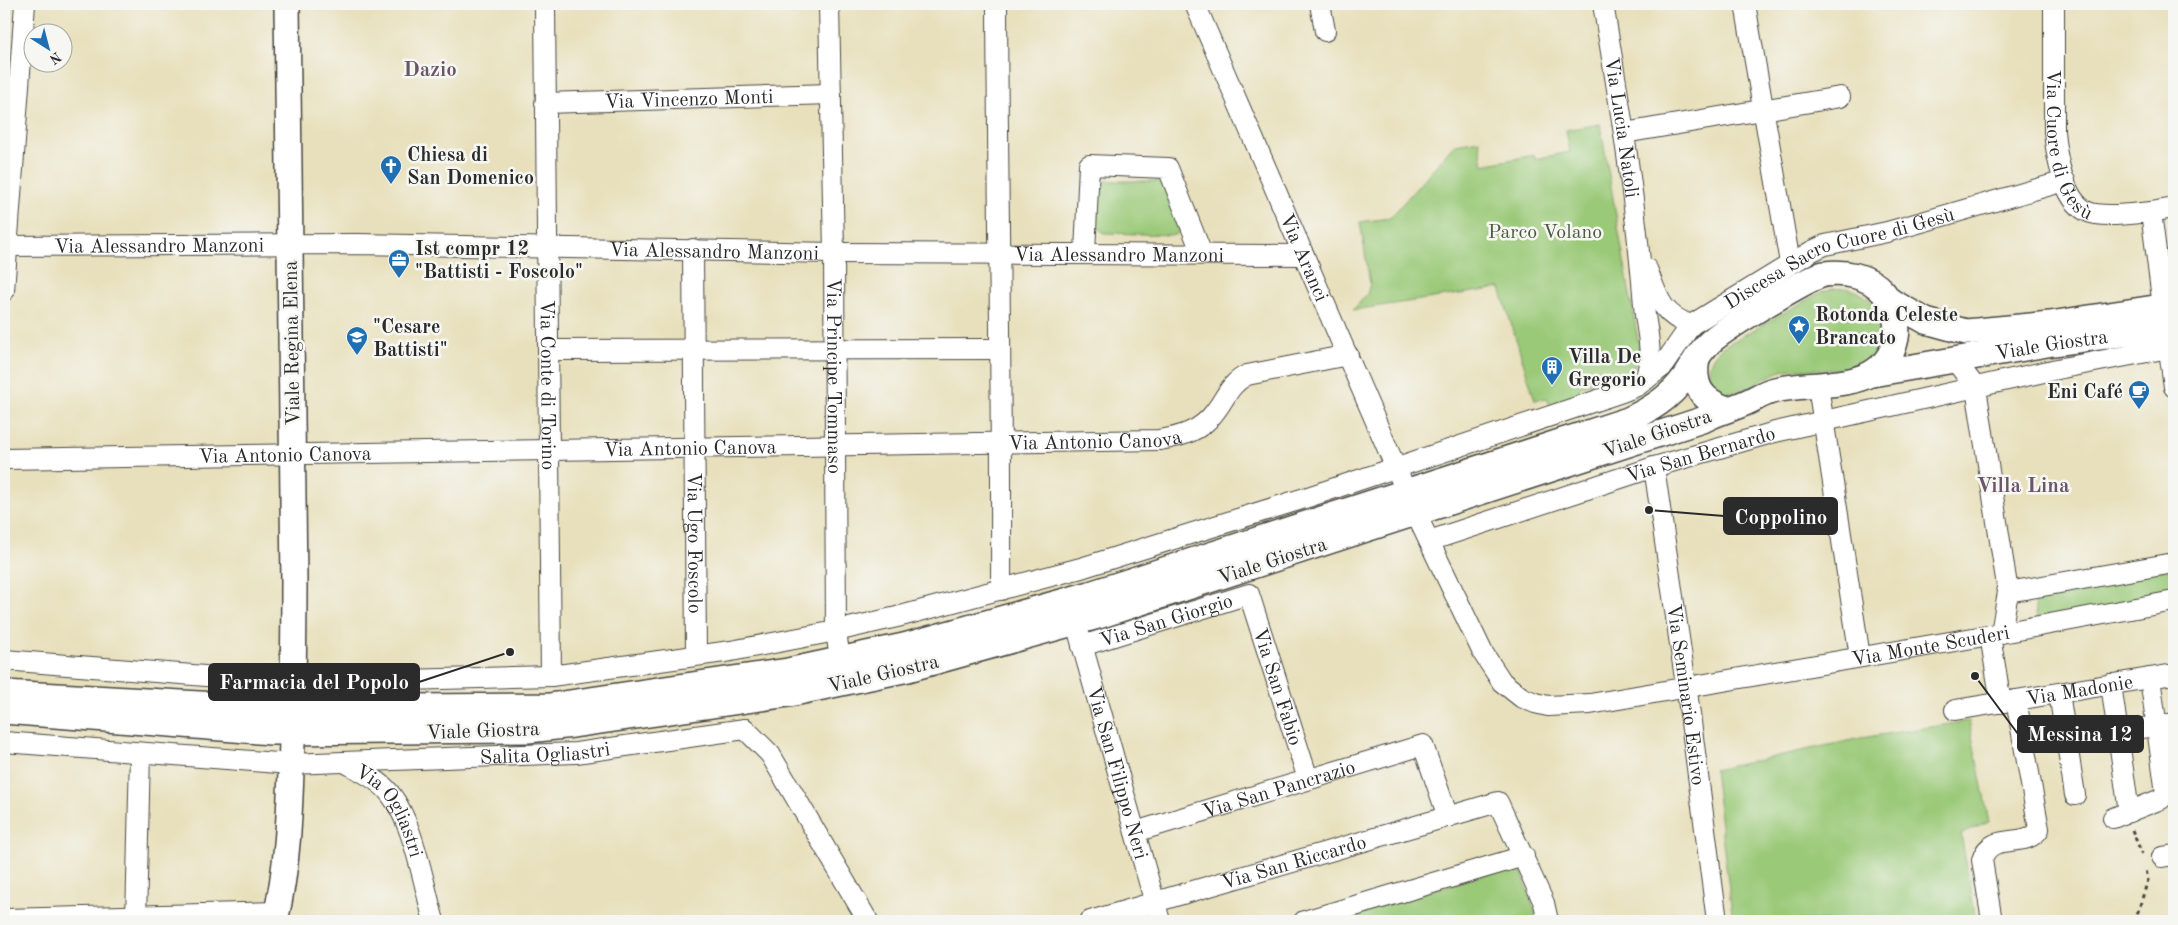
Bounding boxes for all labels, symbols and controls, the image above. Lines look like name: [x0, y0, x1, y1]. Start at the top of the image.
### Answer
north arrow: [22, 22, 72, 72]
text: N: [46, 49, 63, 67]
street label: Via Lucia Natoli: [1600, 56, 1641, 199]
district label: Dazio: [403, 60, 457, 81]
street label: Via Cuore di Gesù: [2042, 70, 2095, 225]
street label: Via Vincenzo Monti: [604, 88, 774, 113]
place label: Chiesa di San Domenico: [407, 146, 534, 189]
church icon: Chiesa di San Domenico: [379, 154, 403, 185]
street label: Discesa Sacro Cuore di Gesù: [1722, 205, 1957, 314]
street label: Via Aranci: [1275, 211, 1331, 305]
park label: Parco Volano: [1488, 223, 1602, 243]
street label: Via Alessandro Manzoni: [54, 237, 264, 258]
place label: Ist compr 12 "Battisti - Foscolo": [415, 240, 583, 283]
street label: Via Alessandro Manzoni: [609, 241, 819, 265]
street label: Via Alessandro Manzoni: [1014, 246, 1224, 267]
office icon: Ist compr 12 "Battisti - Foscolo": [387, 248, 411, 279]
street label: Viale Regina Elena: [282, 260, 304, 426]
street label: Via Principe Tommaso: [822, 278, 843, 474]
street label: Via Conte di Torino: [536, 300, 557, 470]
place label: Rotonda Celeste Brancato: [1815, 306, 1958, 349]
place icon: Rotonda Celeste Brancato: [1787, 314, 1811, 345]
place label: "Cesare Battisti": [373, 318, 448, 361]
school or university icon: "Cesare Battisti": [345, 325, 369, 356]
street label: Viale Giostra: [1994, 328, 2109, 365]
place label: Villa De Gregorio: [1568, 348, 1646, 391]
building icon: Villa De Gregorio: [1540, 355, 1564, 386]
cafe icon: Eni Café: [2127, 379, 2151, 410]
place label: Eni Café: [2047, 383, 2123, 403]
street label: Viale Giostra: [1601, 407, 1715, 463]
street label: Via San Bernardo: [1624, 424, 1778, 488]
street label: Via Antonio Canova: [1008, 428, 1184, 454]
street label: Via Antonio Canova: [603, 438, 777, 461]
street label: Via Antonio Canova: [198, 445, 372, 468]
street label: Via Ugo Foscolo: [683, 472, 704, 614]
district label: Villa Lina: [1976, 476, 2070, 497]
callout: Coppolino: [1724, 498, 1837, 534]
text: Coppolino: [1735, 508, 1827, 529]
street label: Viale Giostra: [1216, 535, 1330, 589]
street label: Via San Giorgio: [1098, 592, 1236, 652]
street label: Via Seminario Estivo: [1662, 603, 1707, 787]
street label: Via Monte Scuderi: [1850, 624, 2011, 671]
street label: Via San Fabio: [1249, 626, 1305, 748]
street label: Viale Giostra: [826, 652, 941, 697]
callout: Farmacia del Popolo: [209, 664, 419, 700]
text: Farmacia del Popolo: [219, 673, 409, 694]
street label: Via Madonie: [2025, 673, 2135, 710]
street label: Via San Filippo Neri: [1082, 685, 1150, 862]
callout: Messina 12: [2018, 716, 2143, 752]
street label: Viale Giostra: [426, 720, 540, 744]
text: Messina 12: [2027, 725, 2133, 746]
street label: Salita Ogliastri: [479, 740, 612, 769]
street label: Via San Pancrazio: [1200, 758, 1358, 823]
street label: Via Ogliastri: [351, 762, 425, 860]
street label: Via San Riccardo: [1219, 833, 1369, 894]

